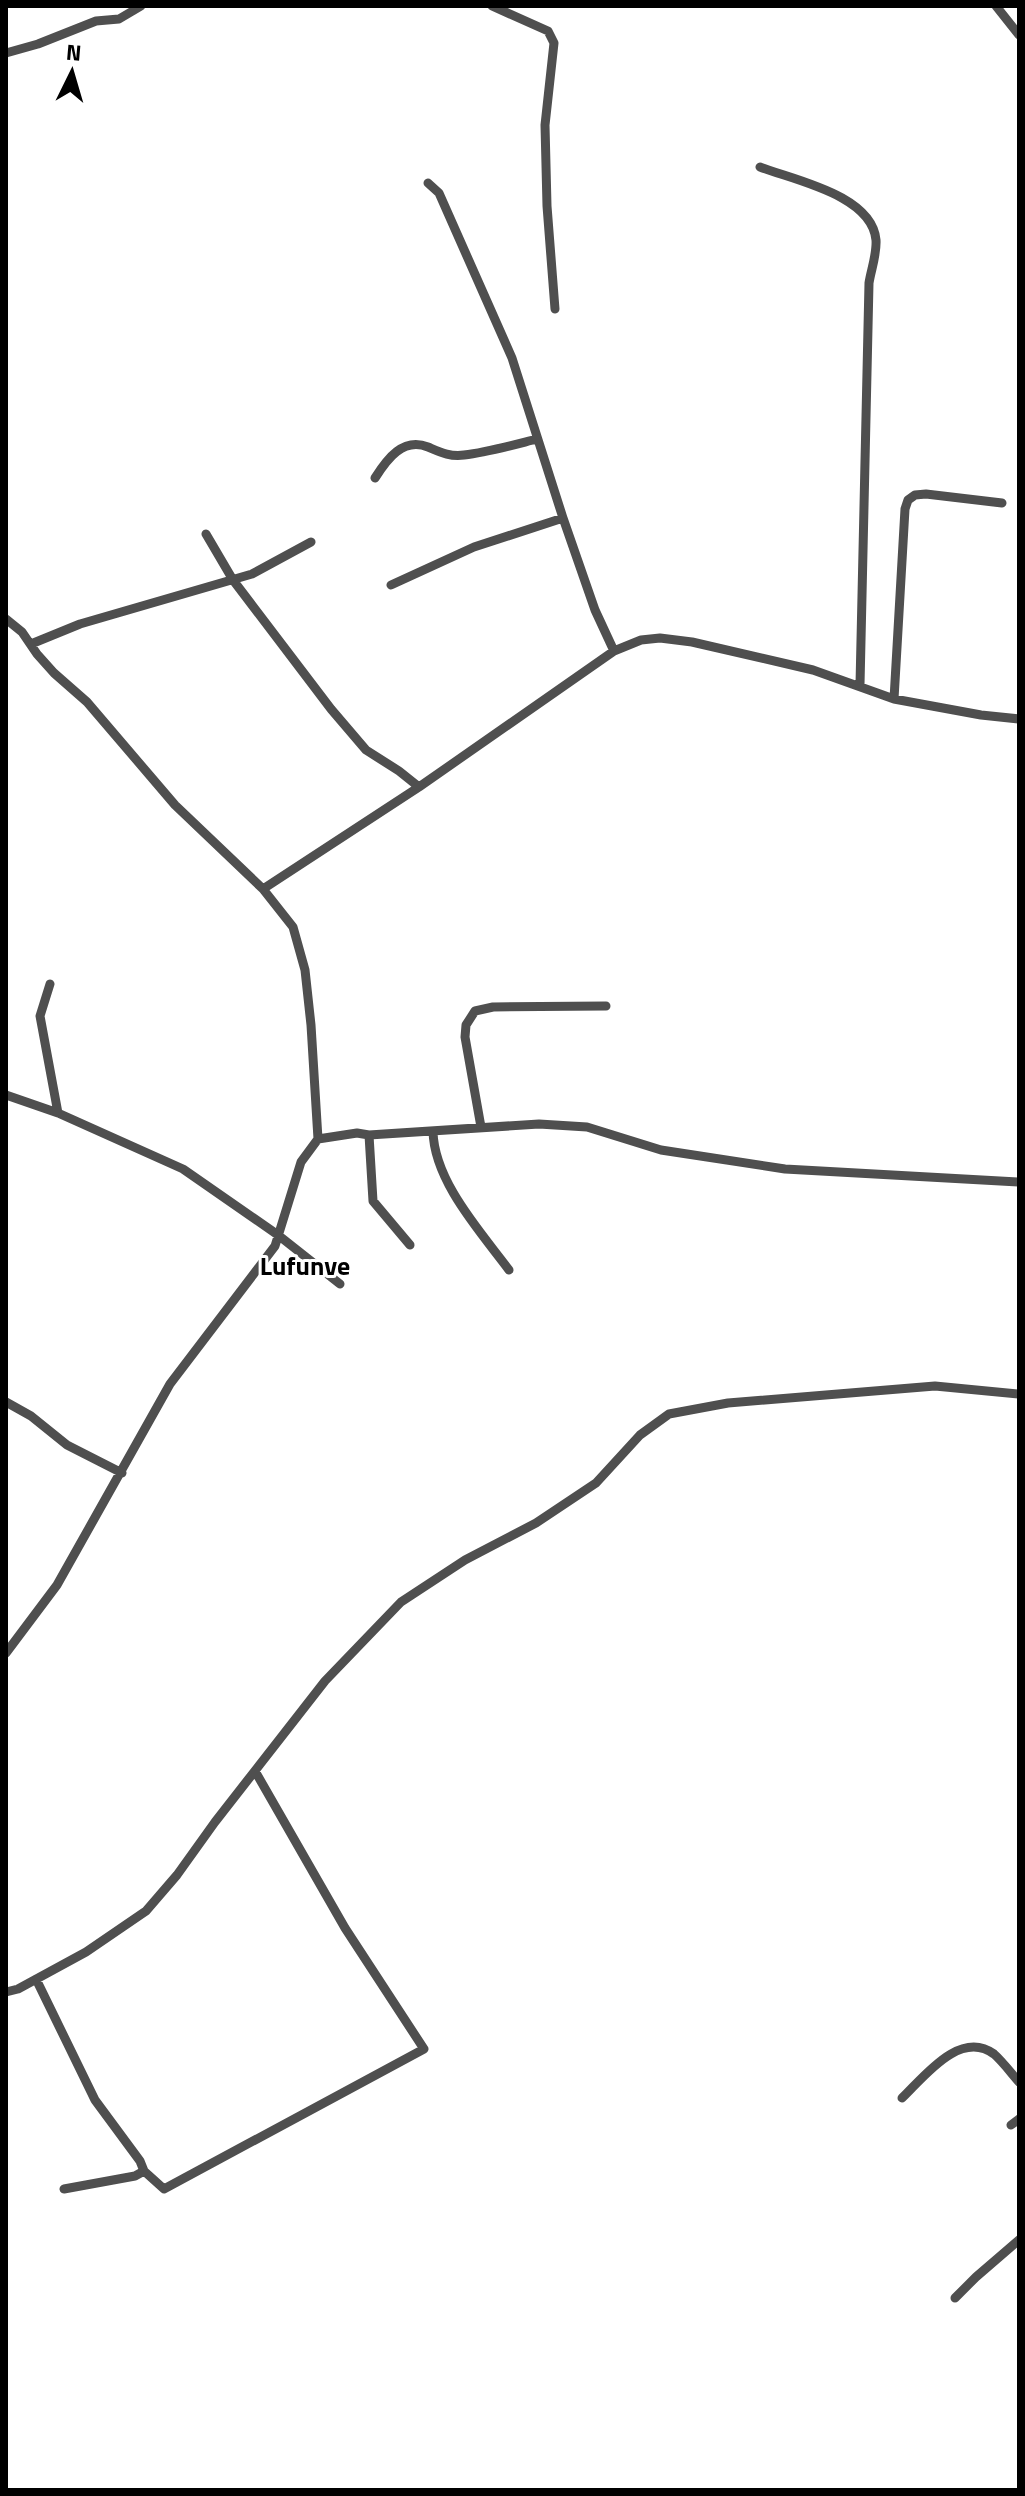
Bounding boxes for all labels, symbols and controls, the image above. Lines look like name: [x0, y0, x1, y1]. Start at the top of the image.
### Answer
north arrow: [32, 32, 112, 112]
text: N: [65, 34, 83, 70]
district label: Lufunve: [260, 1246, 350, 1285]

